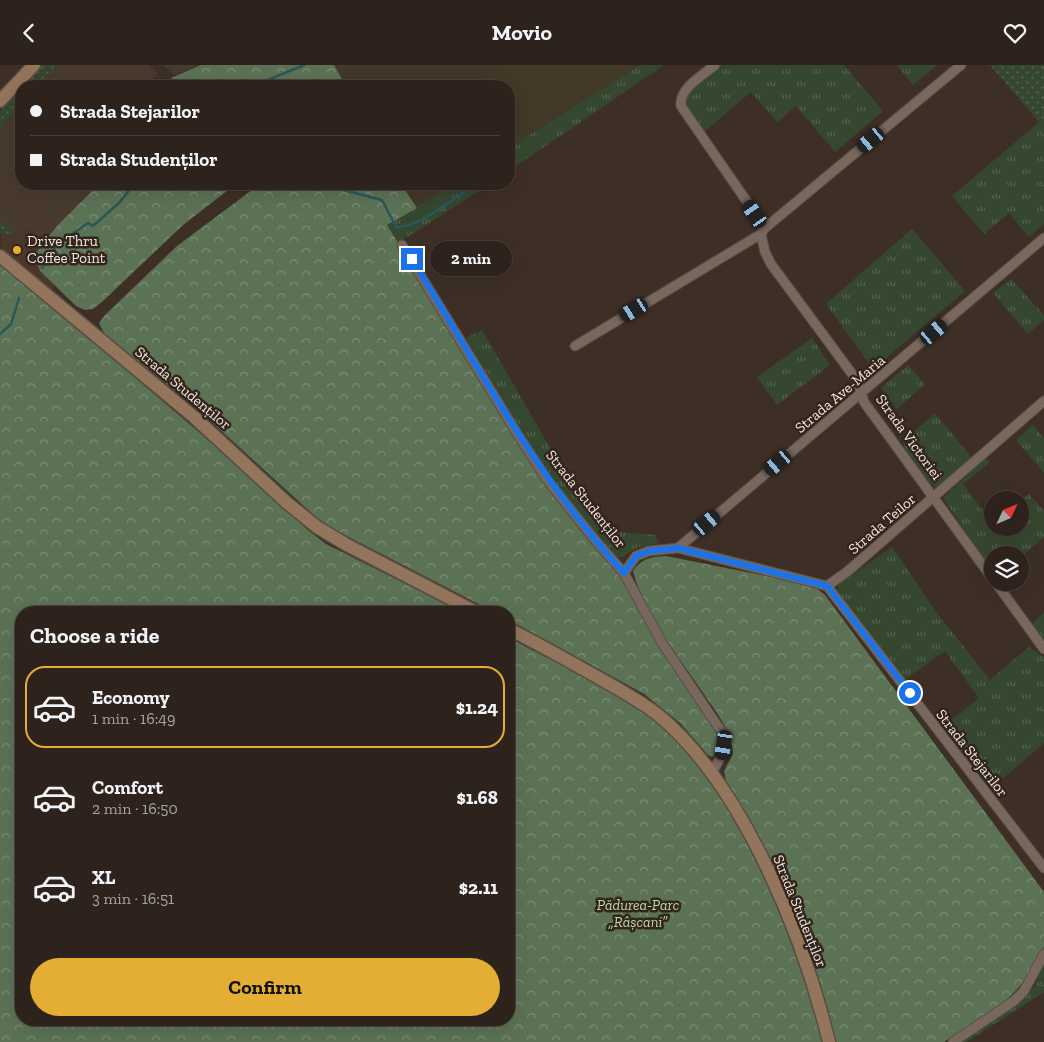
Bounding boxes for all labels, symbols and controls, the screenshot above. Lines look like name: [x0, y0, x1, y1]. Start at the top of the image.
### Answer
icon: back: [15, 19, 43, 47]
text: Movio: [492, 19, 552, 46]
icon: heart: [1001, 19, 1029, 47]
text: Strada Stejarilor: [60, 100, 200, 123]
car: [854, 125, 887, 155]
text: Strada Studenților: [60, 148, 218, 171]
car: [740, 197, 769, 231]
place label: Drive Thru Coffee Point: [27, 232, 106, 267]
callout: 2 min: [430, 241, 512, 277]
marker: Drive Thru Coffee Point: [11, 244, 23, 256]
route end: [401, 248, 423, 270]
text: 2 min: [451, 249, 491, 268]
car: [617, 296, 650, 324]
car: [917, 317, 950, 347]
street label: Strada Studenților: [131, 343, 235, 433]
street label: Strada Ave-Maria: [791, 351, 889, 437]
street label: Strada Victoriei: [872, 391, 946, 483]
street label: Strada Studenților: [542, 446, 630, 552]
car: [761, 448, 794, 478]
street label: Strada Teilor: [845, 490, 919, 558]
north arrow: [984, 491, 1029, 536]
map controls: [984, 491, 1029, 591]
car: [690, 508, 723, 538]
button: layers: [984, 546, 1029, 591]
text: Choose a ride: [30, 622, 160, 649]
route start: [899, 682, 921, 704]
icon: car: [32, 685, 77, 730]
text: Economy: [92, 686, 170, 709]
text: $1.24: [456, 696, 498, 719]
street label: Strada Stejarilor: [932, 706, 1012, 800]
text: 1 min · 16:49: [92, 709, 175, 728]
car: [714, 729, 733, 761]
icon: car: [32, 775, 77, 820]
text: Comfort: [92, 776, 163, 799]
text: $1.68: [457, 786, 498, 809]
text: 2 min · 16:50: [92, 799, 178, 818]
street label: Strada Studenților: [769, 852, 831, 970]
icon: car: [32, 865, 77, 910]
text: XL: [92, 866, 115, 889]
text: $2.11: [459, 876, 498, 899]
text: 3 min · 16:51: [92, 889, 174, 908]
park label: Pădurea-Parc „Râșcani”: [597, 896, 679, 931]
button: Confirm: [30, 958, 500, 1016]

